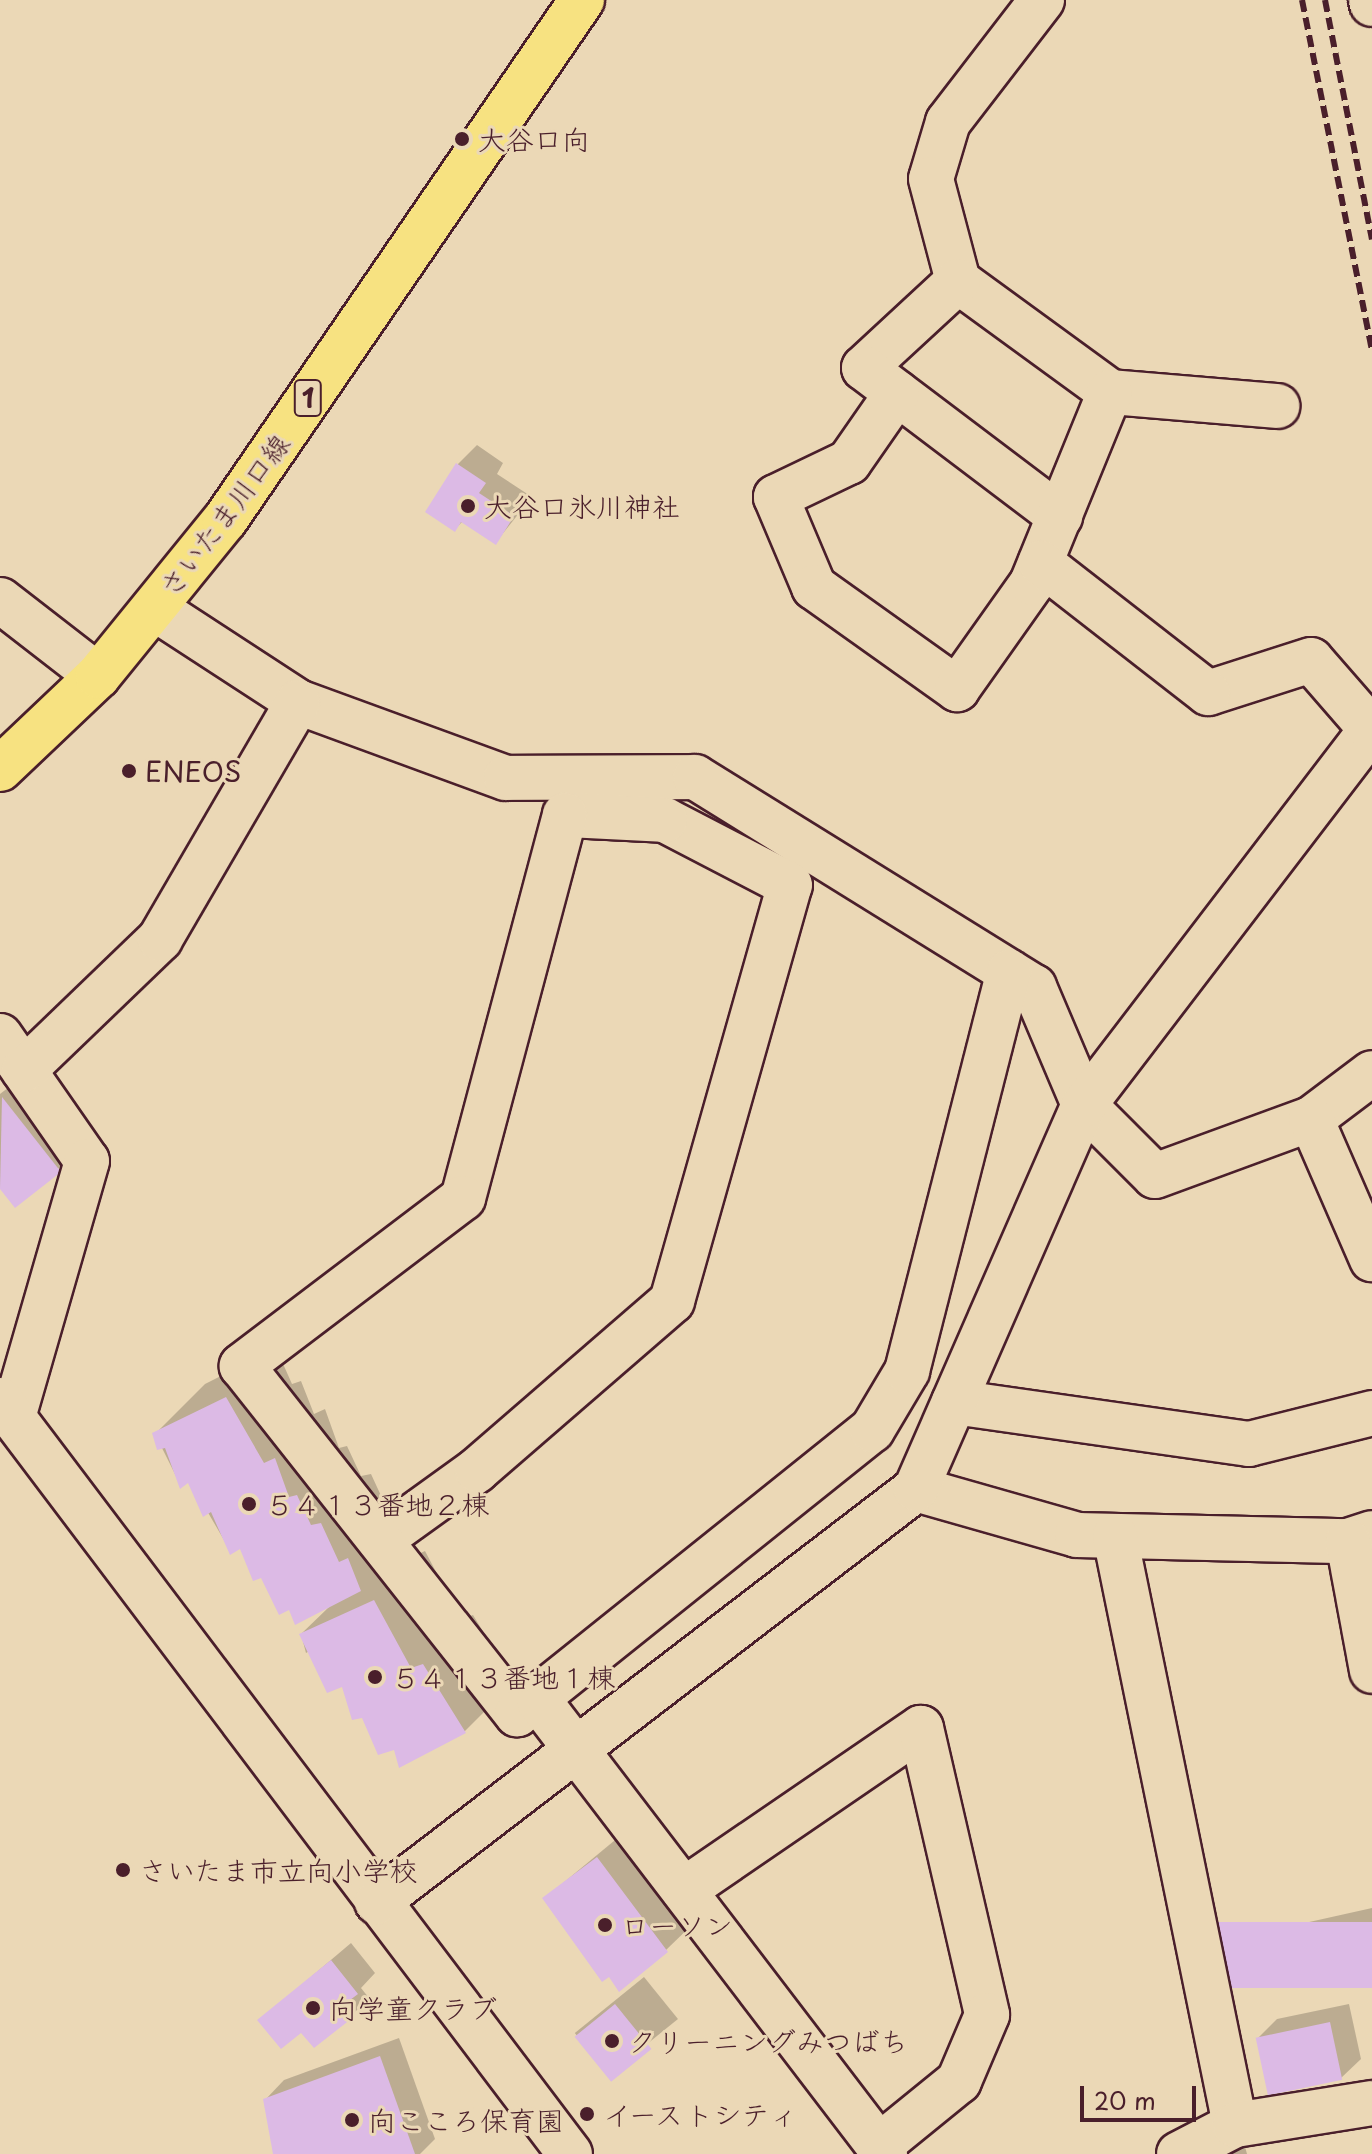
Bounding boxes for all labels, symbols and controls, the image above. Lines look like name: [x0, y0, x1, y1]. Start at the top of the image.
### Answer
place label: 大谷口向: [478, 122, 590, 156]
marker: 大谷口向: [453, 130, 471, 148]
road number: 1: [292, 376, 324, 420]
street label: さいたま川口線: [152, 427, 296, 603]
place label: 大谷口氷川神社: [484, 489, 680, 523]
marker: 大谷口氷川神社: [459, 497, 477, 515]
place label: ENEOS: [145, 754, 241, 788]
marker: ENEOS: [120, 762, 138, 780]
place label: ５４１３番地２棟: [265, 1487, 489, 1521]
marker: ５４１３番地２棟: [240, 1495, 258, 1513]
place label: ５４１３番地１棟: [391, 1660, 615, 1694]
marker: ５４１３番地１棟: [366, 1668, 384, 1686]
place label: さいたま市立向小学校: [139, 1853, 419, 1887]
marker: さいたま市立向小学校: [114, 1861, 132, 1879]
place label: ローソン: [621, 1908, 733, 1942]
marker: ローソン: [596, 1916, 614, 1934]
place label: 向学童クラブ: [329, 1991, 497, 2025]
marker: 向学童クラブ: [304, 1999, 322, 2017]
place label: クリーニングみつばち: [628, 2024, 908, 2058]
marker: クリーニングみつばち: [603, 2032, 621, 2050]
scale bar: [1084, 2070, 1200, 2120]
text: 20 m: [1094, 2082, 1156, 2118]
place label: イーストシティ: [603, 2097, 797, 2131]
place label: 向こころ保育園: [368, 2103, 564, 2137]
marker: イーストシティ: [578, 2105, 596, 2123]
marker: 向こころ保育園: [343, 2111, 361, 2129]

